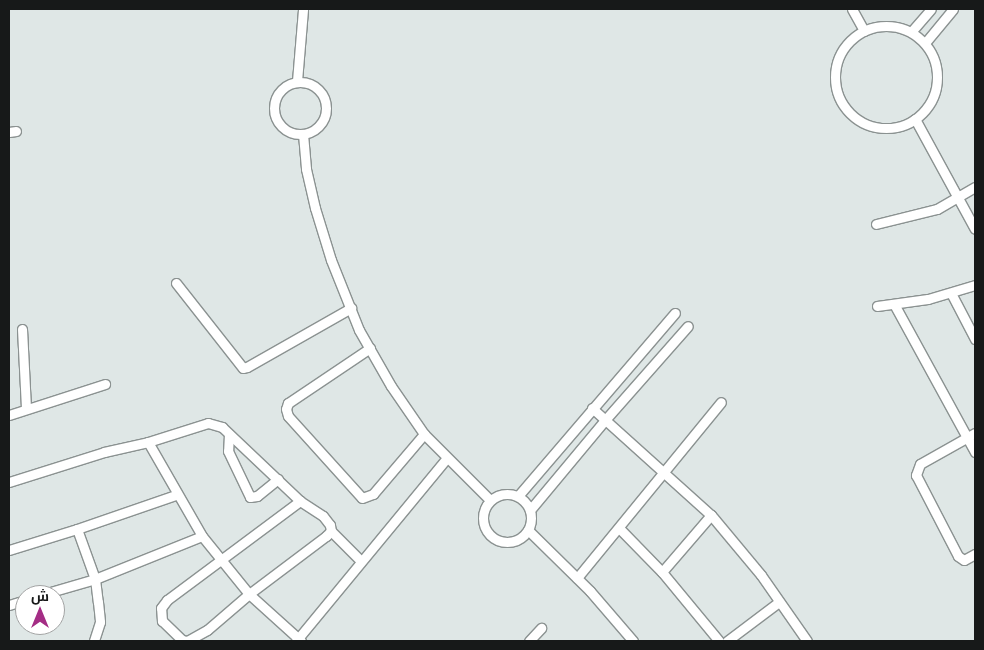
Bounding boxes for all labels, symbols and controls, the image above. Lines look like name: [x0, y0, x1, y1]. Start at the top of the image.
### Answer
north arrow: [15, 585, 65, 635]
text: ش: [31, 586, 49, 605]

